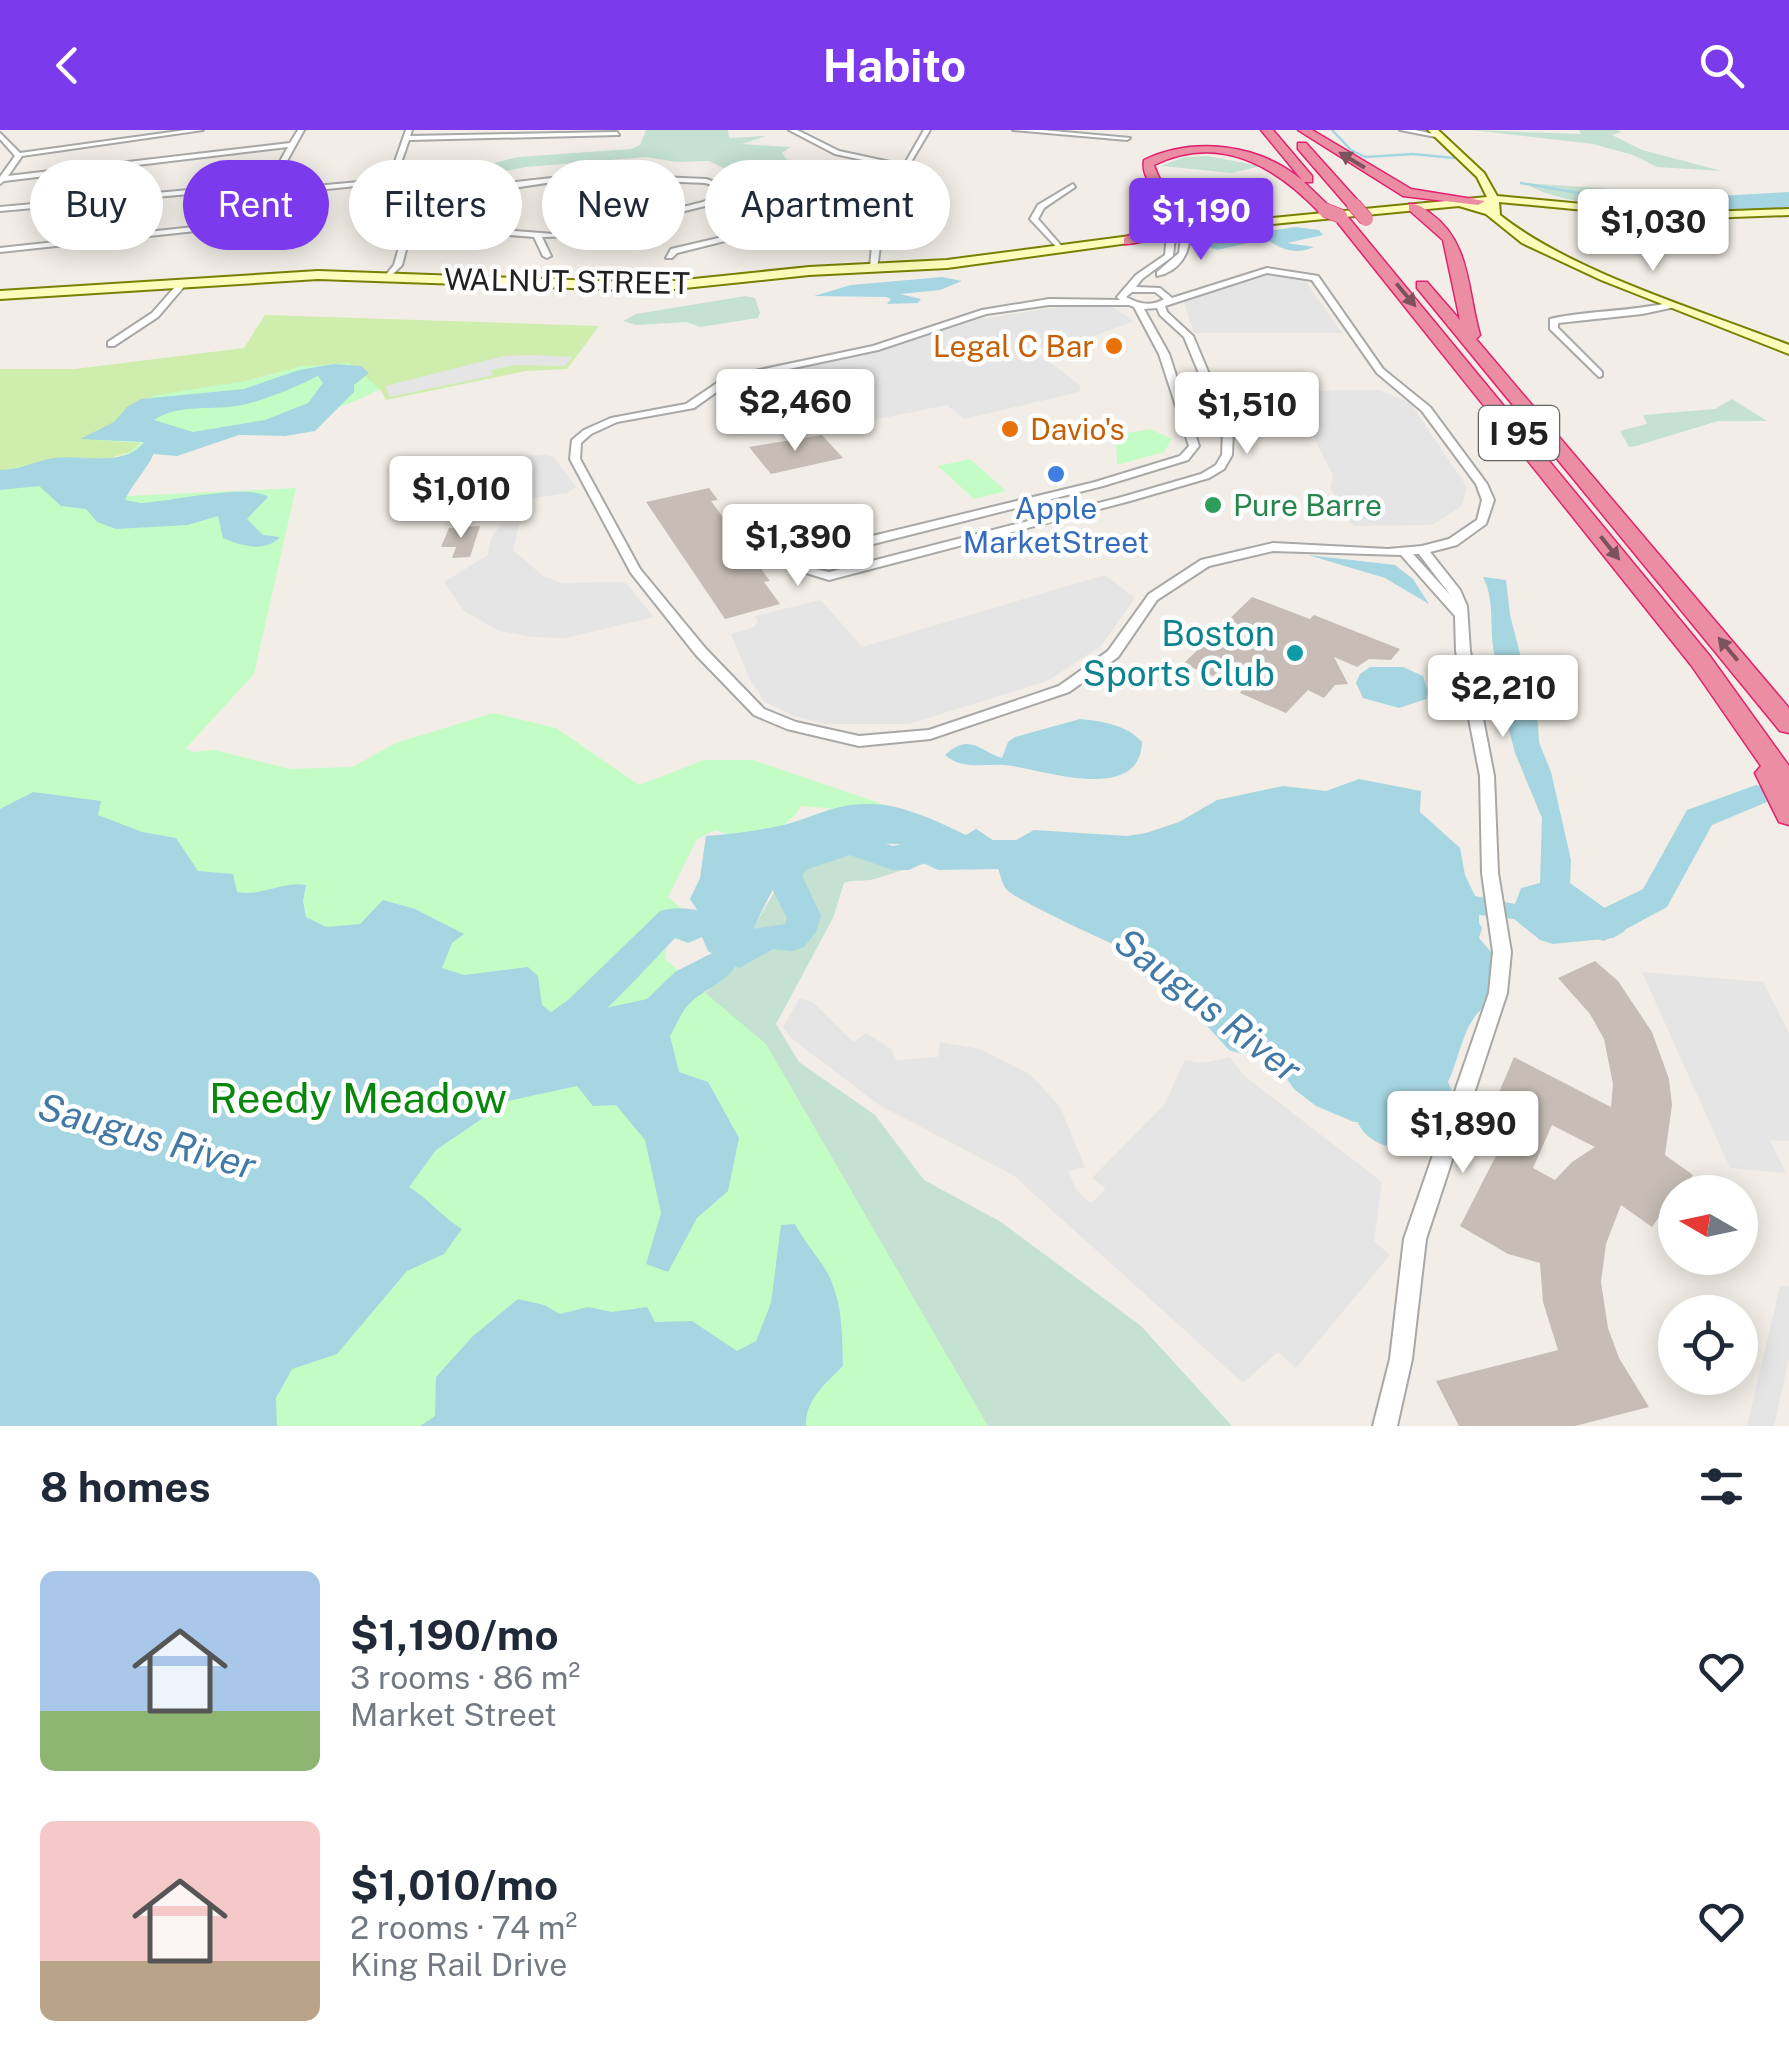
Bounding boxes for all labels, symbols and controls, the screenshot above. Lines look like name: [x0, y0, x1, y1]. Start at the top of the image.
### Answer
icon: back: [40, 38, 95, 93]
icon: search: [1694, 38, 1749, 93]
text: Habito: [823, 39, 966, 92]
one-way arrow: [1338, 152, 1366, 169]
chip: Buy: [30, 160, 163, 250]
chip: Rent: [183, 160, 329, 250]
chip: Filters: [349, 160, 522, 250]
chip: New: [542, 160, 685, 250]
chip: Apartment: [705, 160, 950, 250]
pin: $1,190: [1120, 178, 1282, 263]
pin: $1,030: [1572, 189, 1734, 274]
text: $1,190: [1151, 192, 1251, 229]
text: $1,030: [1600, 203, 1706, 240]
street label: WALNUT STREET: [444, 261, 690, 301]
one-way arrow: [1395, 282, 1417, 307]
place label: Legal C Bar: [933, 328, 1094, 364]
marker: Legal C Bar: [1103, 335, 1125, 357]
pin: $2,460: [714, 369, 876, 454]
pin: $1,510: [1166, 372, 1328, 457]
text: $2,460: [738, 383, 852, 420]
text: $1,510: [1197, 386, 1297, 423]
road number: I 95: [1479, 406, 1559, 460]
place label: Davio's: [1030, 411, 1125, 447]
marker: Davio's: [999, 418, 1021, 440]
pin: $1,010: [380, 456, 542, 541]
marker: Apple MarketStreet: [1045, 463, 1067, 485]
text: $1,010: [411, 470, 511, 507]
place label: Pure Barre: [1233, 487, 1382, 523]
place label: Apple MarketStreet: [963, 490, 1149, 560]
marker: Pure Barre: [1202, 494, 1224, 516]
pin: $1,390: [717, 504, 879, 589]
text: $1,390: [744, 518, 852, 555]
one-way arrow: [1599, 535, 1620, 560]
place label: Boston Sports Club: [1083, 613, 1275, 694]
one-way arrow: [1718, 636, 1740, 661]
marker: Boston Sports Club: [1284, 642, 1306, 664]
pin: $2,210: [1422, 655, 1584, 740]
text: $2,210: [1450, 669, 1556, 706]
water label: Saugus River: [1106, 918, 1311, 1092]
park label: Reedy Meadow: [209, 1073, 507, 1122]
water label: Saugus River: [33, 1083, 262, 1189]
pin: $1,890: [1382, 1091, 1544, 1176]
text: $1,890: [1409, 1105, 1517, 1142]
north arrow: [1658, 1175, 1758, 1275]
map controls: [1658, 1175, 1758, 1395]
button: locate: [1658, 1295, 1758, 1395]
icon: filters: [1694, 1459, 1749, 1514]
text: 8 homes: [40, 1462, 211, 1511]
text: $1,190/mo: [350, 1610, 559, 1659]
icon: home: [120, 1611, 240, 1731]
icon: heart: [1694, 1644, 1749, 1699]
text: 3 rooms · 86 m²: [350, 1659, 580, 1696]
text: Market Street: [350, 1696, 557, 1733]
text: $1,010/mo: [350, 1860, 558, 1909]
icon: home: [120, 1861, 240, 1981]
icon: heart: [1694, 1894, 1749, 1949]
text: 2 rooms · 74 m²: [350, 1909, 577, 1946]
text: King Rail Drive: [350, 1946, 567, 1983]

